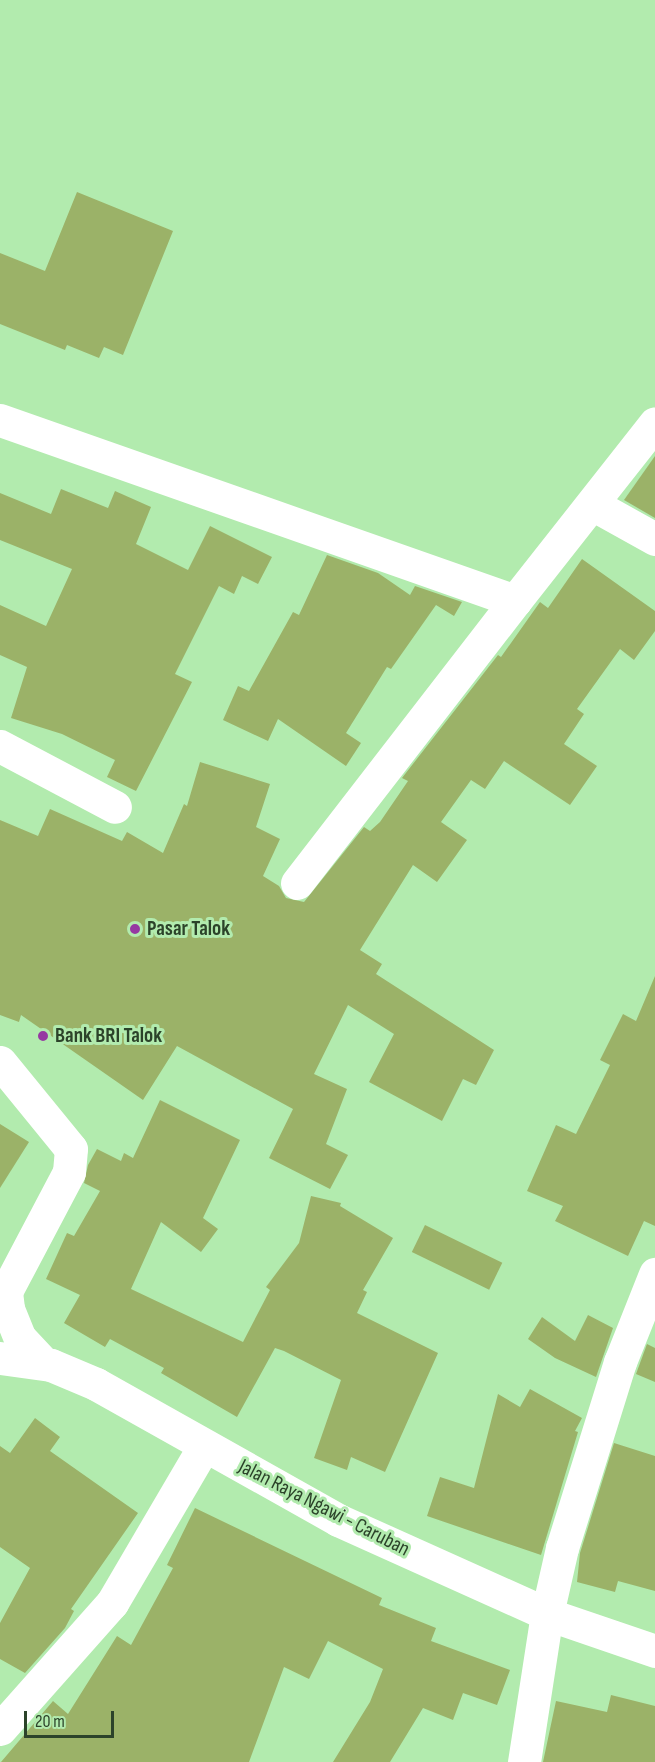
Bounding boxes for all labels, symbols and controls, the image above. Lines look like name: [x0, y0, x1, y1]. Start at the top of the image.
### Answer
place label: Pasar Talok: [147, 916, 230, 942]
marker: Pasar Talok: [128, 922, 142, 936]
place label: Bank BRI Talok: [55, 1023, 162, 1049]
marker: Bank BRI Talok: [36, 1029, 50, 1043]
street label: Jalan Raya Ngawi - Caruban: [234, 1454, 414, 1562]
scale bar: [27, 1699, 117, 1737]
text: 20 m: [35, 1711, 65, 1732]

